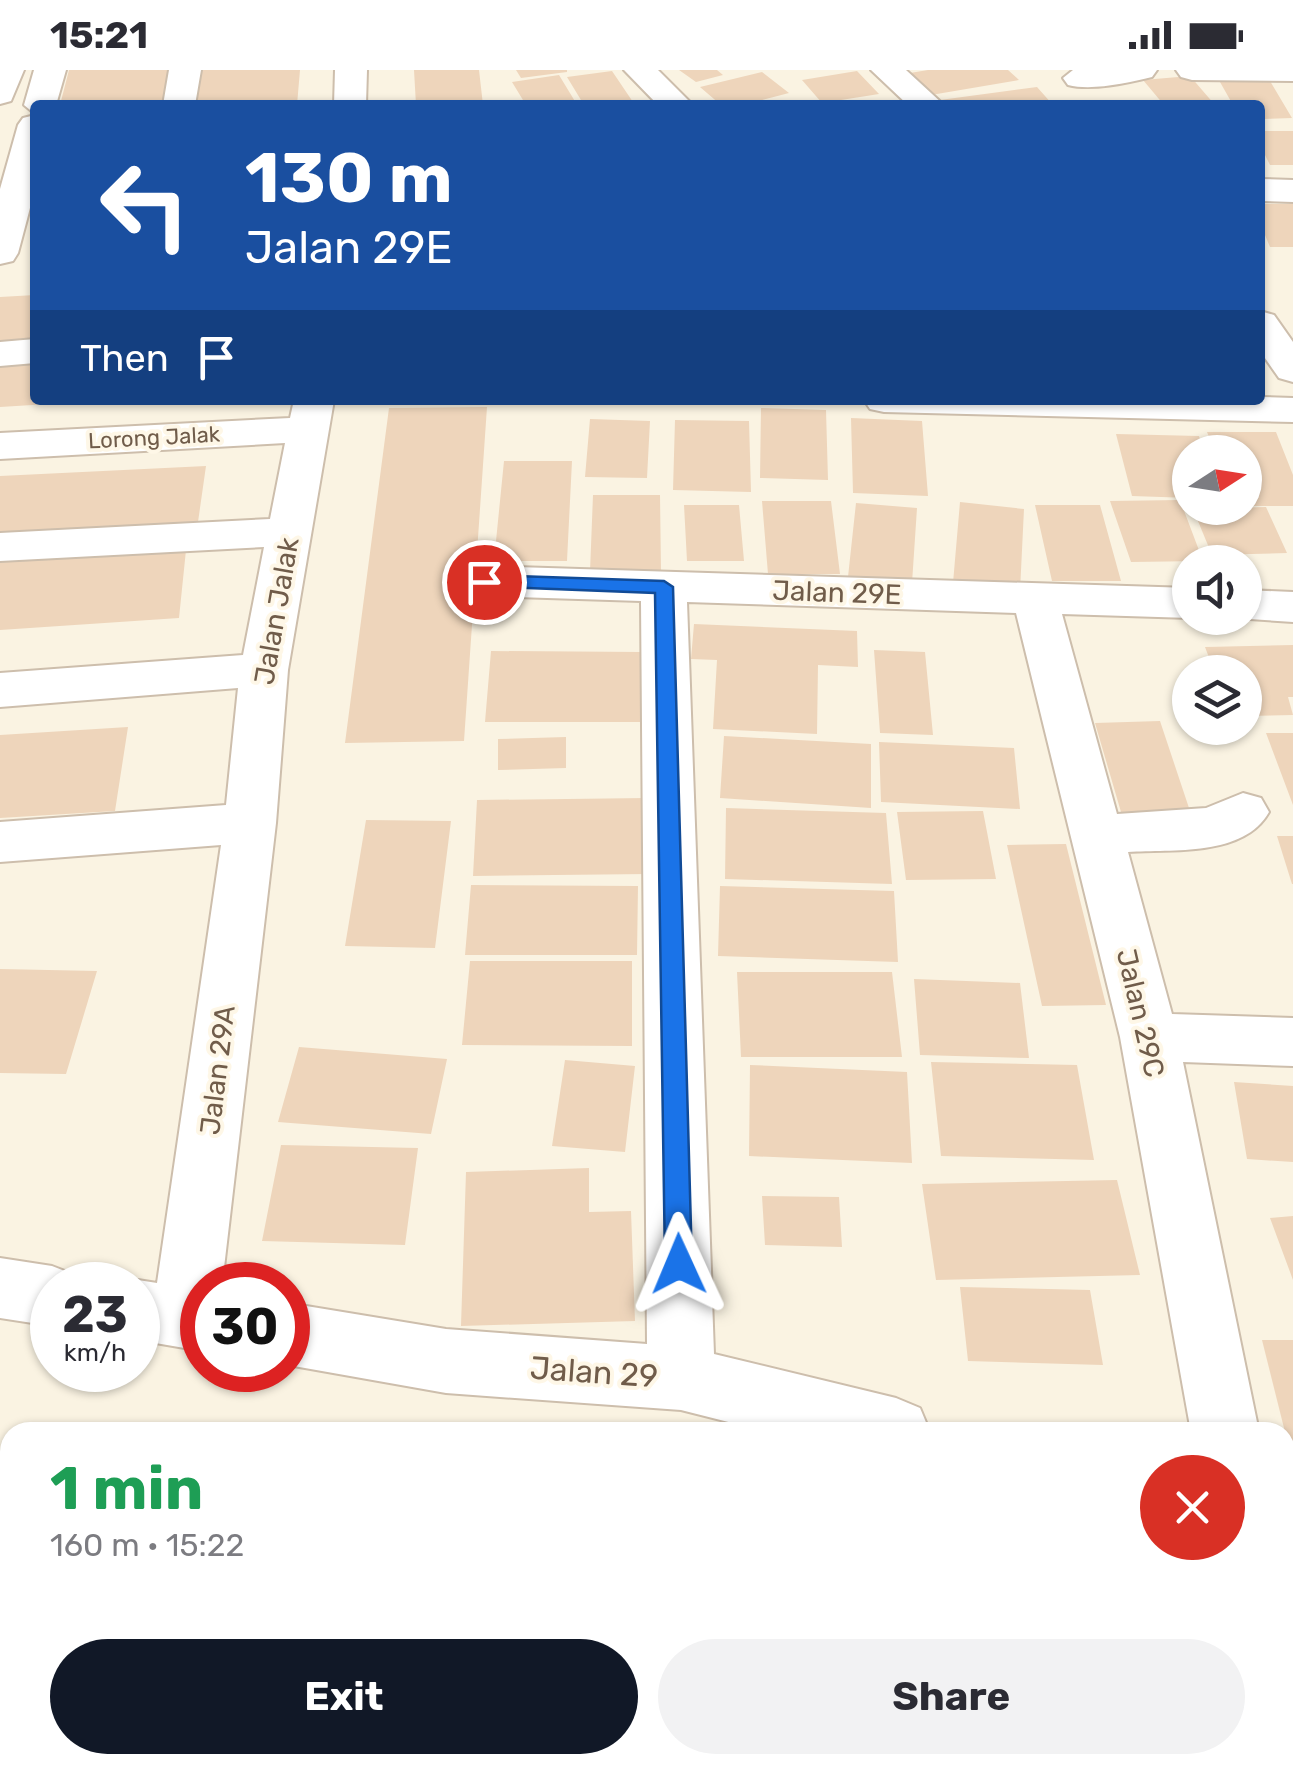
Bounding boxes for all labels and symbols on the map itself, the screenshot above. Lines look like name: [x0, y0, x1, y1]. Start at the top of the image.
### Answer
street label: Lorong Jalak: [87, 421, 221, 454]
north arrow: [1172, 435, 1262, 525]
street label: Jalan Jalak: [247, 534, 306, 687]
pin: [442, 540, 527, 625]
street label: Jalan 29E: [772, 574, 902, 611]
street label: Jalan 29C: [1110, 946, 1171, 1081]
street label: Jalan 29A: [193, 1003, 242, 1137]
position arrow: [627, 1212, 731, 1316]
speed limit sign: 30: [180, 1262, 310, 1392]
street label: Jalan 29: [529, 1349, 659, 1395]

